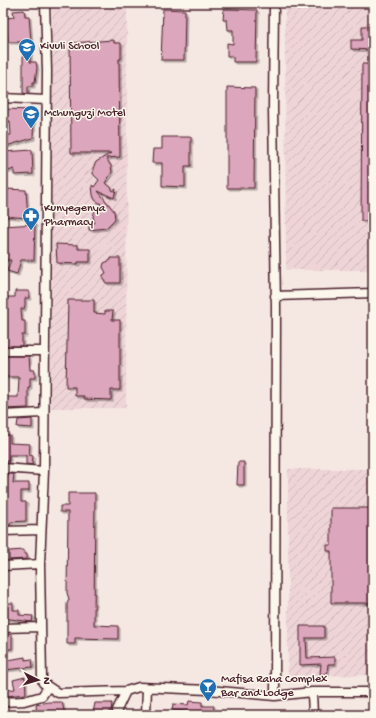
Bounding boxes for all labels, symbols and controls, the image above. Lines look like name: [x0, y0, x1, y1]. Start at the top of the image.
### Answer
school or university icon: Kivuli School: [17, 37, 37, 62]
place label: Kivuli School: [40, 40, 100, 54]
school or university icon: Mchunguzi Motel: [21, 104, 41, 129]
place label: Mchunguzi Motel: [44, 107, 126, 121]
place label: Kunyegenya Pharmacy: [43, 202, 106, 230]
pharmacy icon: Kunyegenya Pharmacy: [21, 206, 41, 231]
north arrow: [18, 660, 58, 700]
place label: Mafisa Raha Complex Bar and Lodge: [220, 673, 328, 701]
text: N: [40, 677, 52, 685]
bar icon: Mafisa Raha Complex Bar and Lodge: [198, 677, 218, 702]

